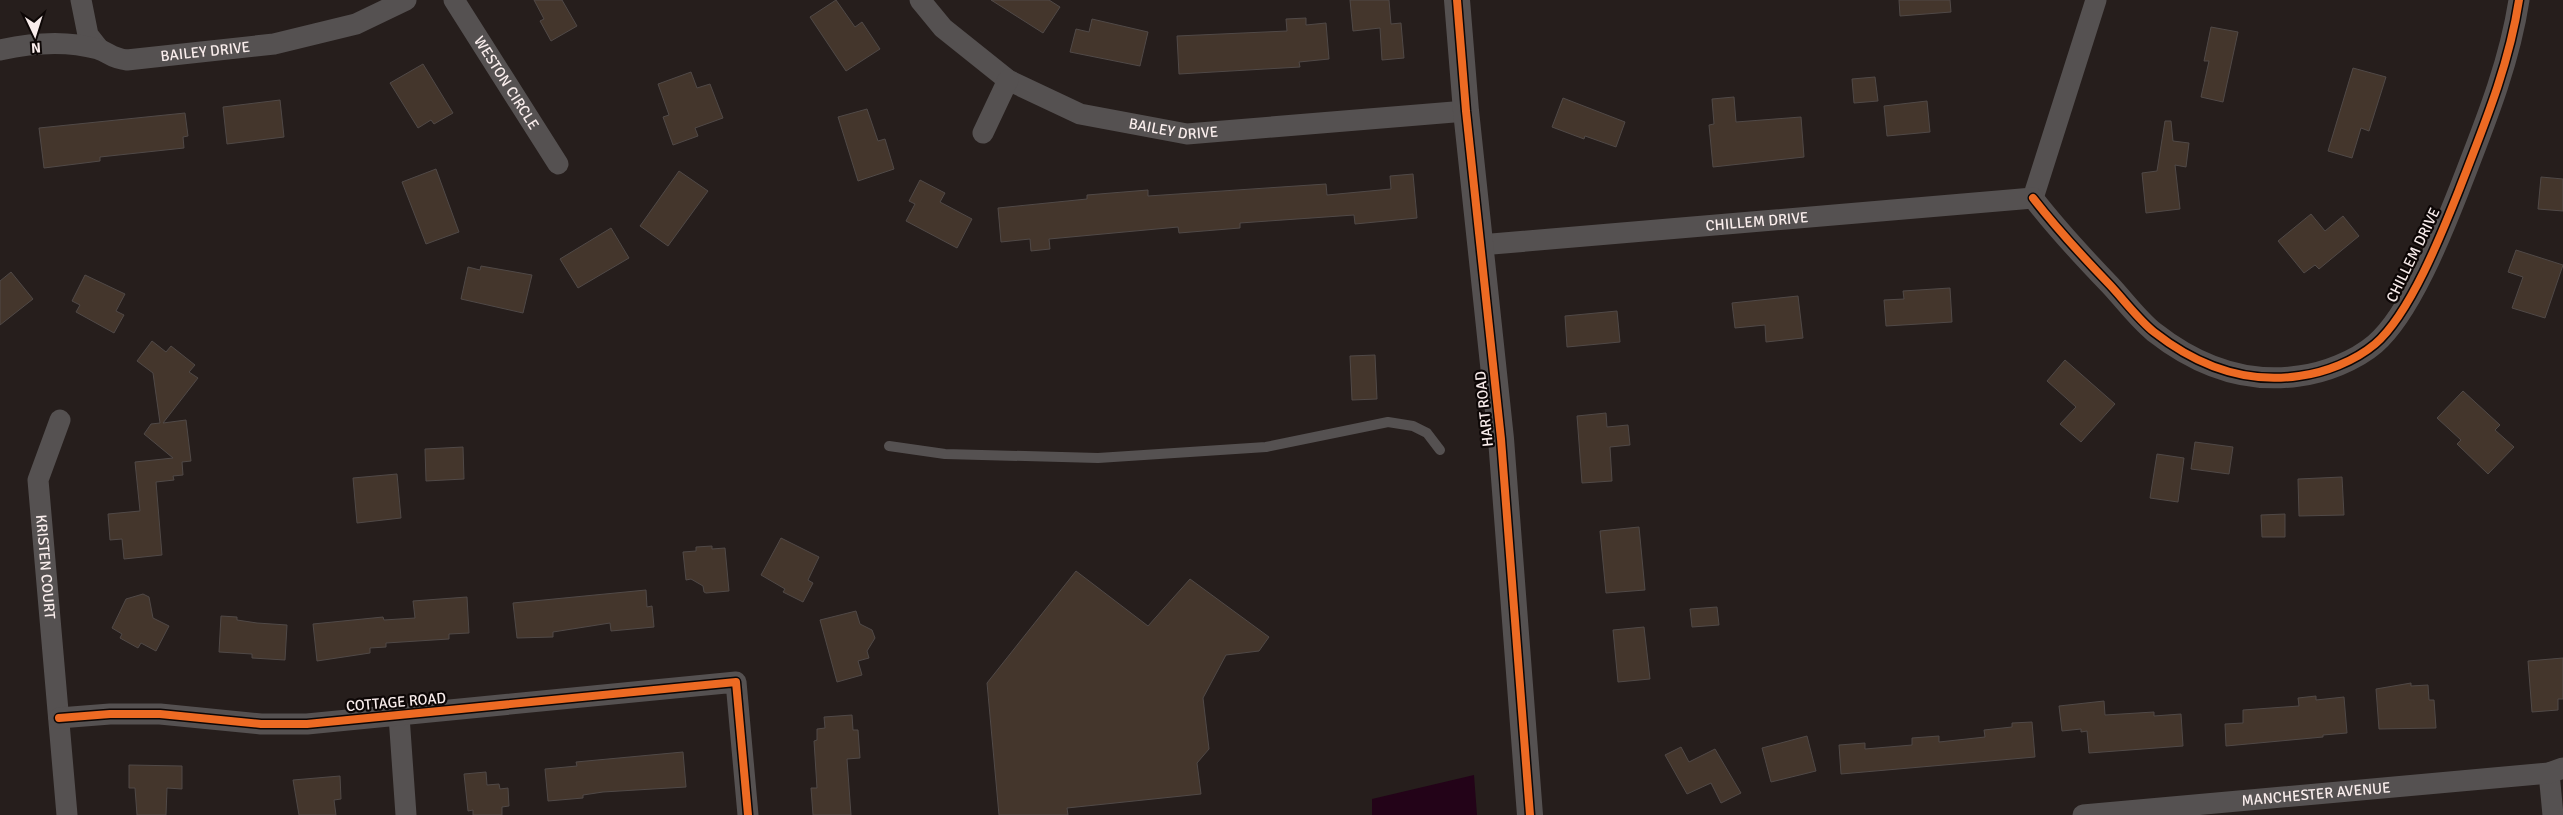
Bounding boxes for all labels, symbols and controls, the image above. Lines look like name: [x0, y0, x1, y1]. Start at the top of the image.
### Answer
north arrow: [10, 10, 60, 60]
street label: WESTON CIRCLE: [470, 33, 543, 133]
street label: BAILEY DRIVE: [160, 38, 251, 65]
text: N: [30, 39, 41, 56]
street label: BAILEY DRIVE: [1127, 114, 1219, 143]
street label: CHILLEM DRIVE: [2382, 205, 2444, 305]
street label: CHILLEM DRIVE: [1705, 208, 1809, 235]
street label: HART ROAD: [1471, 370, 1497, 448]
street label: KRISTEN COURT: [32, 514, 59, 620]
street label: COTTAGE ROAD: [345, 689, 447, 715]
street label: MANCHESTER AVENUE: [2241, 778, 2391, 810]

